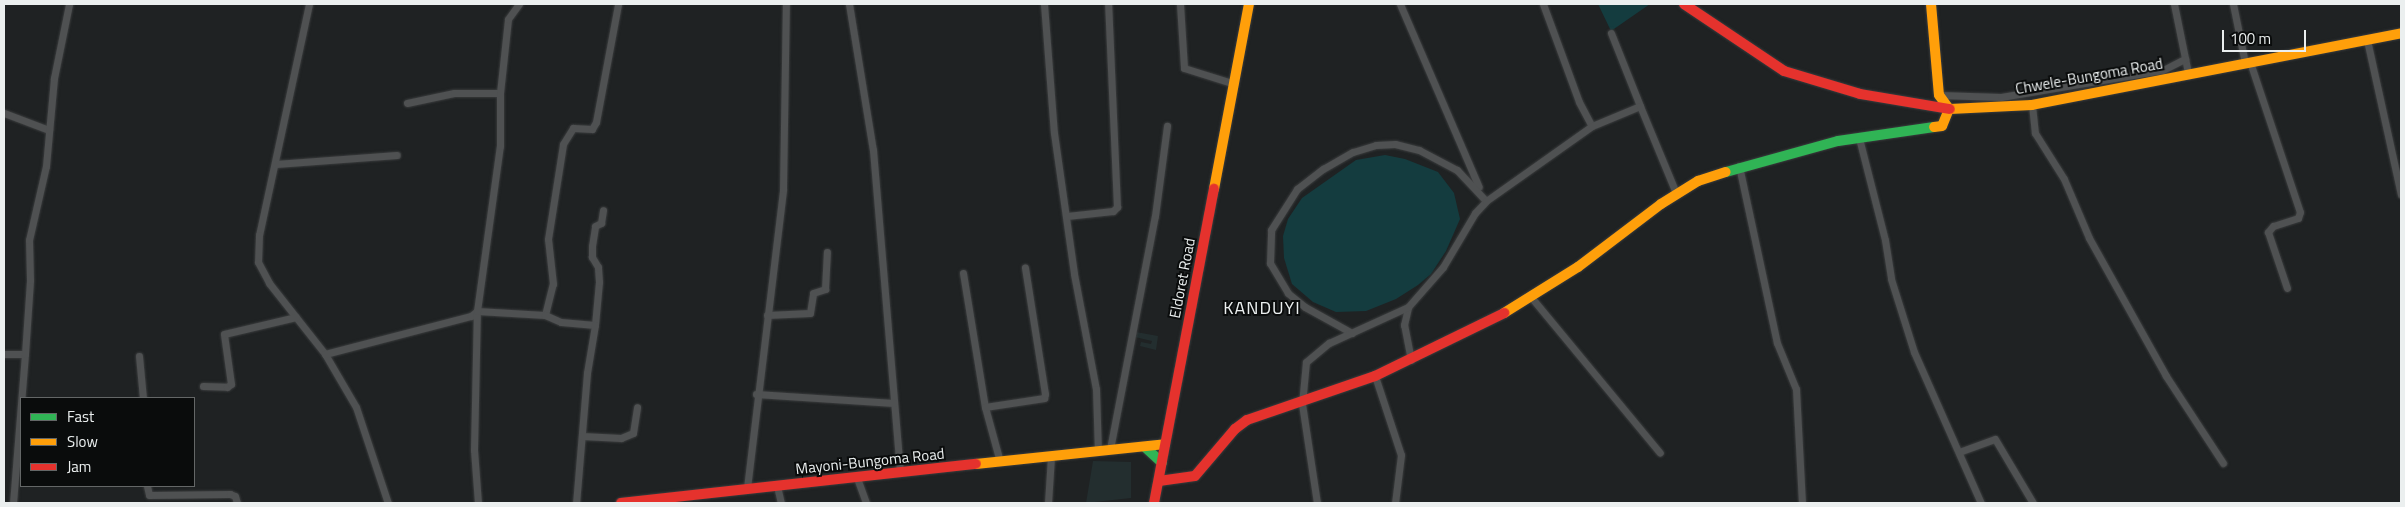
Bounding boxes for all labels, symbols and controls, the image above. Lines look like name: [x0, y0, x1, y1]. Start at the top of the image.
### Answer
scale bar: [2225, 20, 2309, 52]
text: 100 m: [2230, 27, 2271, 50]
street label: Chwele-Bungoma Road: [2014, 54, 2164, 98]
street label: Eldoret Road: [1165, 236, 1199, 320]
district label: KANDUYI: [1222, 297, 1302, 319]
legend: [20, 397, 195, 487]
text: Fast: [67, 405, 94, 428]
text: Slow: [67, 430, 98, 453]
street label: Mayoni-Bungoma Road: [795, 444, 945, 478]
text: Jam: [67, 455, 91, 478]

